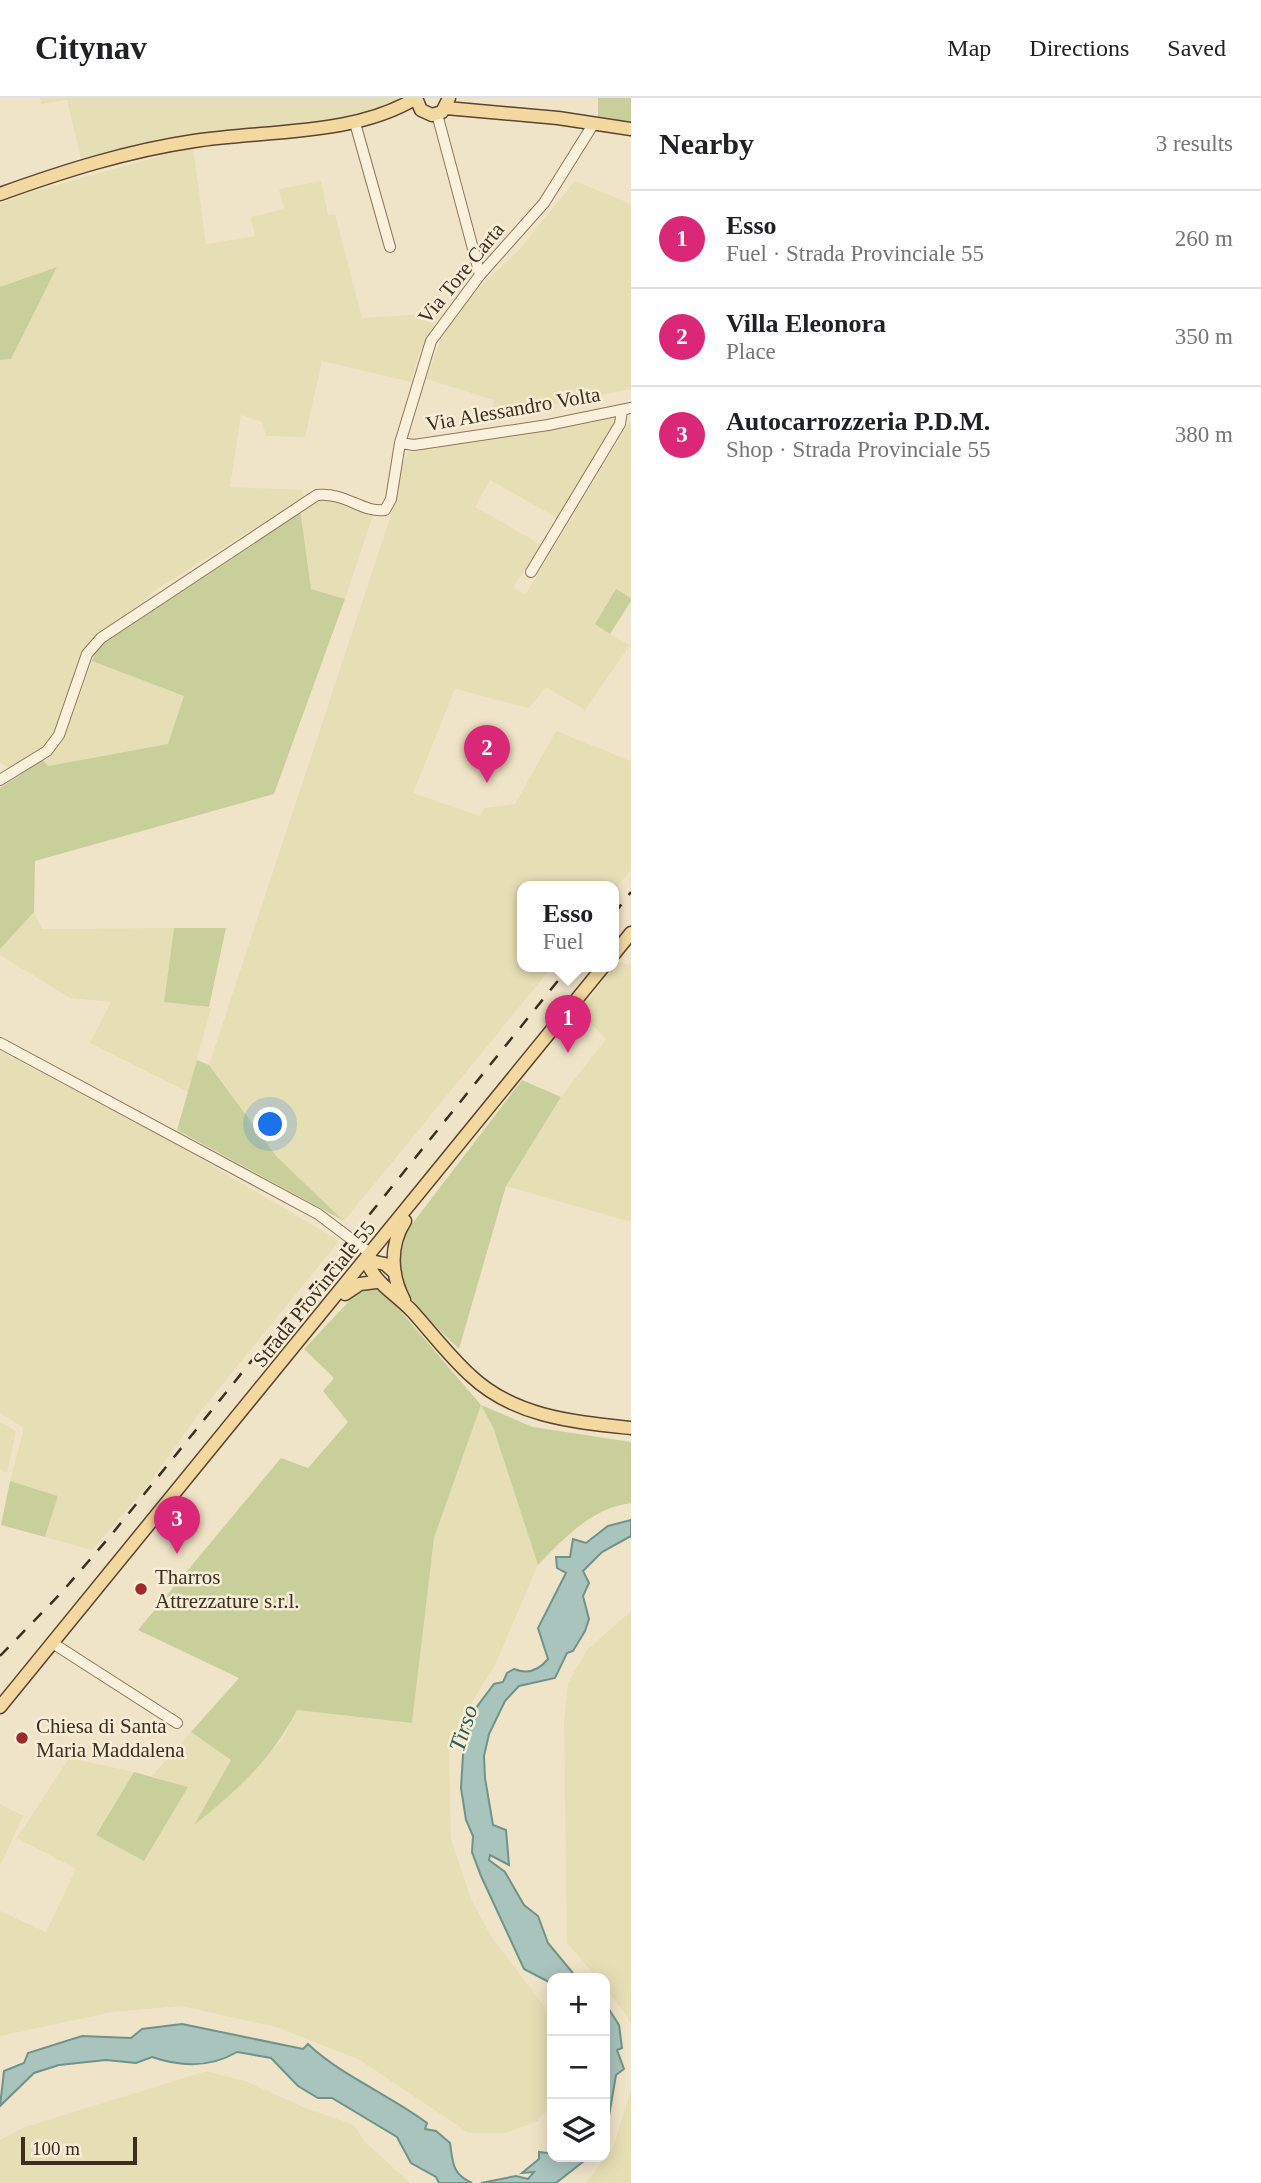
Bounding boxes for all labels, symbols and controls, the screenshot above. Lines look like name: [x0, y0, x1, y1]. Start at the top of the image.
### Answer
text: Citynav: [35, 30, 147, 66]
text: Map: [947, 35, 991, 61]
text: Directions: [1029, 35, 1129, 61]
text: Saved: [1167, 35, 1226, 61]
text: Nearby: [659, 127, 754, 160]
text: 3 results: [1156, 131, 1233, 156]
text: Esso: [726, 211, 777, 240]
street label: Via Tore Carta: [413, 217, 509, 328]
text: 1: [676, 226, 688, 251]
text: 260 m: [1175, 226, 1233, 251]
text: Fuel · Strada Provinciale 55: [726, 241, 984, 266]
text: Villa Eleonora: [726, 309, 886, 338]
text: 2: [676, 324, 688, 349]
text: 350 m: [1175, 324, 1233, 349]
text: Place: [726, 339, 776, 364]
street label: Via Alessandro Volta: [424, 382, 603, 436]
text: Autocarrozzeria P.D.M.: [726, 407, 990, 436]
text: 3: [676, 422, 688, 447]
text: 380 m: [1175, 422, 1233, 447]
text: Shop · Strada Provinciale 55: [726, 437, 990, 462]
pin: 2: [464, 725, 510, 783]
popup: [517, 881, 619, 972]
text: Esso: [543, 899, 593, 928]
text: Fuel: [543, 929, 584, 954]
pin: 1: [545, 995, 591, 1053]
your location: [253, 1107, 287, 1141]
street label: Strada Provinciale 55: [248, 1216, 380, 1372]
pin: 3: [154, 1496, 200, 1554]
place label: Tharros Attrezzature s.r.l.: [155, 1565, 300, 1613]
marker: Tharros Attrezzature s.r.l.: [133, 1581, 149, 1597]
water label: Tirso: [444, 1702, 483, 1755]
place label: Chiesa di Santa Maria Maddalena: [36, 1714, 185, 1762]
marker: Chiesa di Santa Maria Maddalena: [14, 1730, 30, 1746]
map controls: [547, 1973, 610, 2162]
button: +: [547, 1973, 610, 2036]
button: −: [547, 2036, 610, 2099]
button: layers: [547, 2099, 610, 2162]
scale bar: [21, 2134, 136, 2166]
text: 100 m: [32, 2138, 80, 2159]

